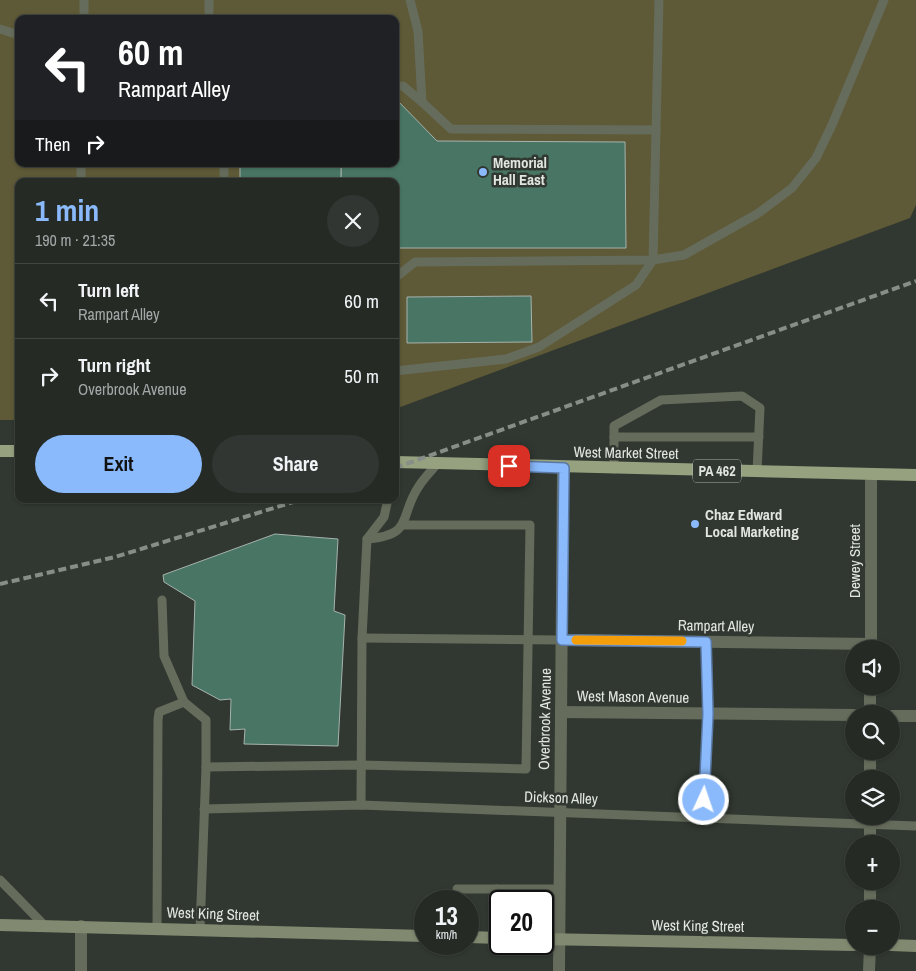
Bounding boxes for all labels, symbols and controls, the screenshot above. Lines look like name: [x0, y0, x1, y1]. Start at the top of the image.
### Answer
text: 60 m: [118, 29, 183, 76]
icon: left: [35, 35, 100, 100]
text: Rampart Alley: [118, 74, 230, 104]
icon: right: [81, 130, 109, 158]
text: Then: [35, 131, 71, 157]
place label: Memorial Hall East: [493, 152, 547, 190]
marker: Memorial Hall East: [477, 166, 489, 178]
text: 1 min: [35, 190, 99, 230]
button: close: [327, 195, 379, 247]
text: 190 m · 21:35: [35, 229, 115, 251]
text: Turn left: [78, 277, 139, 303]
icon: left: [35, 287, 63, 315]
text: 60 m: [344, 288, 379, 314]
text: Rampart Alley: [78, 303, 160, 325]
text: Turn right: [78, 352, 150, 378]
icon: right: [35, 362, 63, 390]
text: 50 m: [344, 363, 379, 389]
text: Overbrook Avenue: [78, 378, 186, 400]
button: Exit: [35, 435, 202, 493]
button: Share: [212, 435, 379, 493]
street label: West Market Street: [573, 441, 679, 464]
pin: [488, 445, 530, 487]
icon: arrive: [495, 452, 523, 480]
road number: PA 462: [693, 460, 741, 482]
place label: Chaz Edward Local Marketing: [705, 504, 799, 542]
marker: Chaz Edward Local Marketing: [689, 518, 701, 530]
street label: Dewey Street: [844, 524, 865, 598]
street label: Rampart Alley: [678, 614, 755, 637]
map controls: [845, 640, 900, 955]
button: sound: [845, 640, 900, 695]
street label: Overbrook Avenue: [533, 668, 556, 770]
street label: West Mason Avenue: [577, 685, 690, 708]
button: search: [845, 705, 900, 760]
button: layers: [845, 770, 900, 825]
position arrow: [677, 773, 729, 825]
street label: Dickson Alley: [524, 786, 599, 809]
button: +: [845, 835, 900, 890]
speed limit sign: 20: [489, 890, 554, 955]
text: 13: [435, 899, 458, 933]
button: −: [845, 900, 900, 955]
street label: West King Street: [166, 901, 260, 926]
street label: West King Street: [651, 914, 745, 937]
text: km/h: [436, 927, 457, 943]

